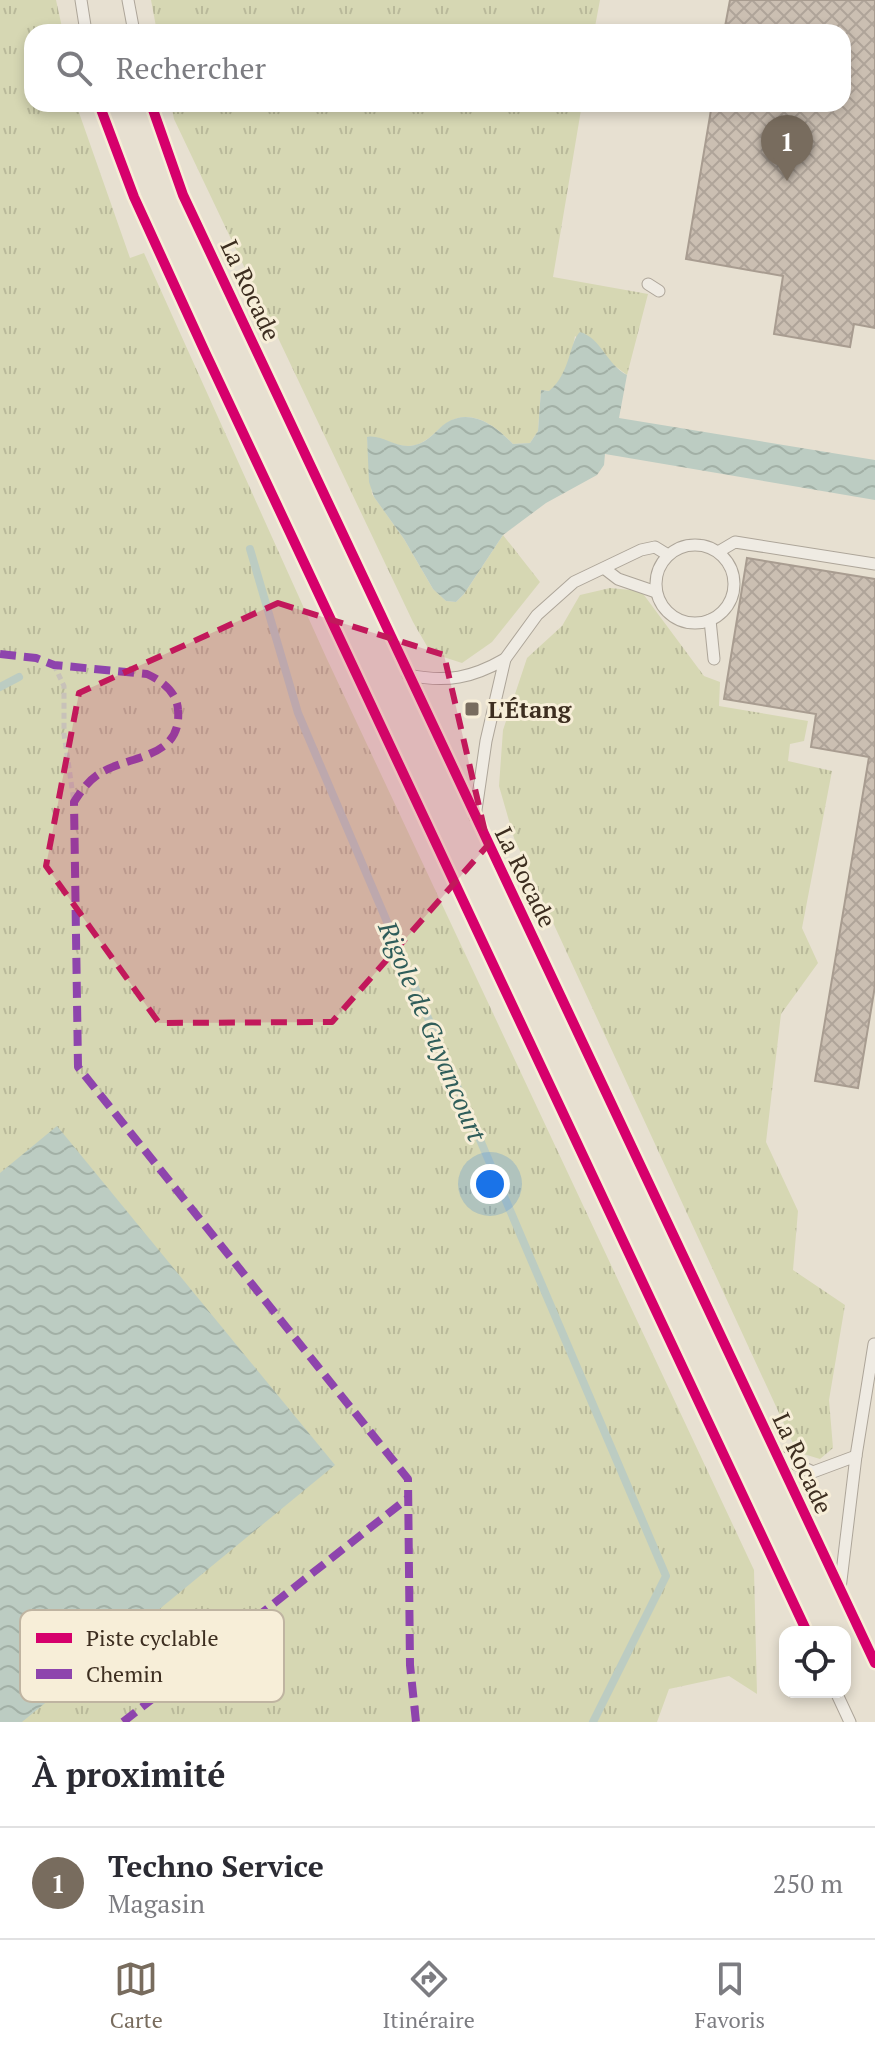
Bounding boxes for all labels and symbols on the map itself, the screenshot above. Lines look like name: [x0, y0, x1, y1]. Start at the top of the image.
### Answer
pin: 1: [761, 115, 813, 181]
street label: La Rocade: [214, 234, 288, 346]
place label: L'Étang: [488, 693, 572, 725]
marker: L'Étang: [463, 700, 481, 718]
street label: La Rocade: [488, 821, 564, 933]
water label: Rigole de Guyancourt: [371, 915, 495, 1147]
your location: [470, 1164, 510, 1204]
street label: La Rocade: [766, 1407, 840, 1519]
legend: [20, 1610, 284, 1702]
text: Piste cyclable: [86, 1623, 218, 1652]
text: Chemin: [86, 1659, 163, 1688]

